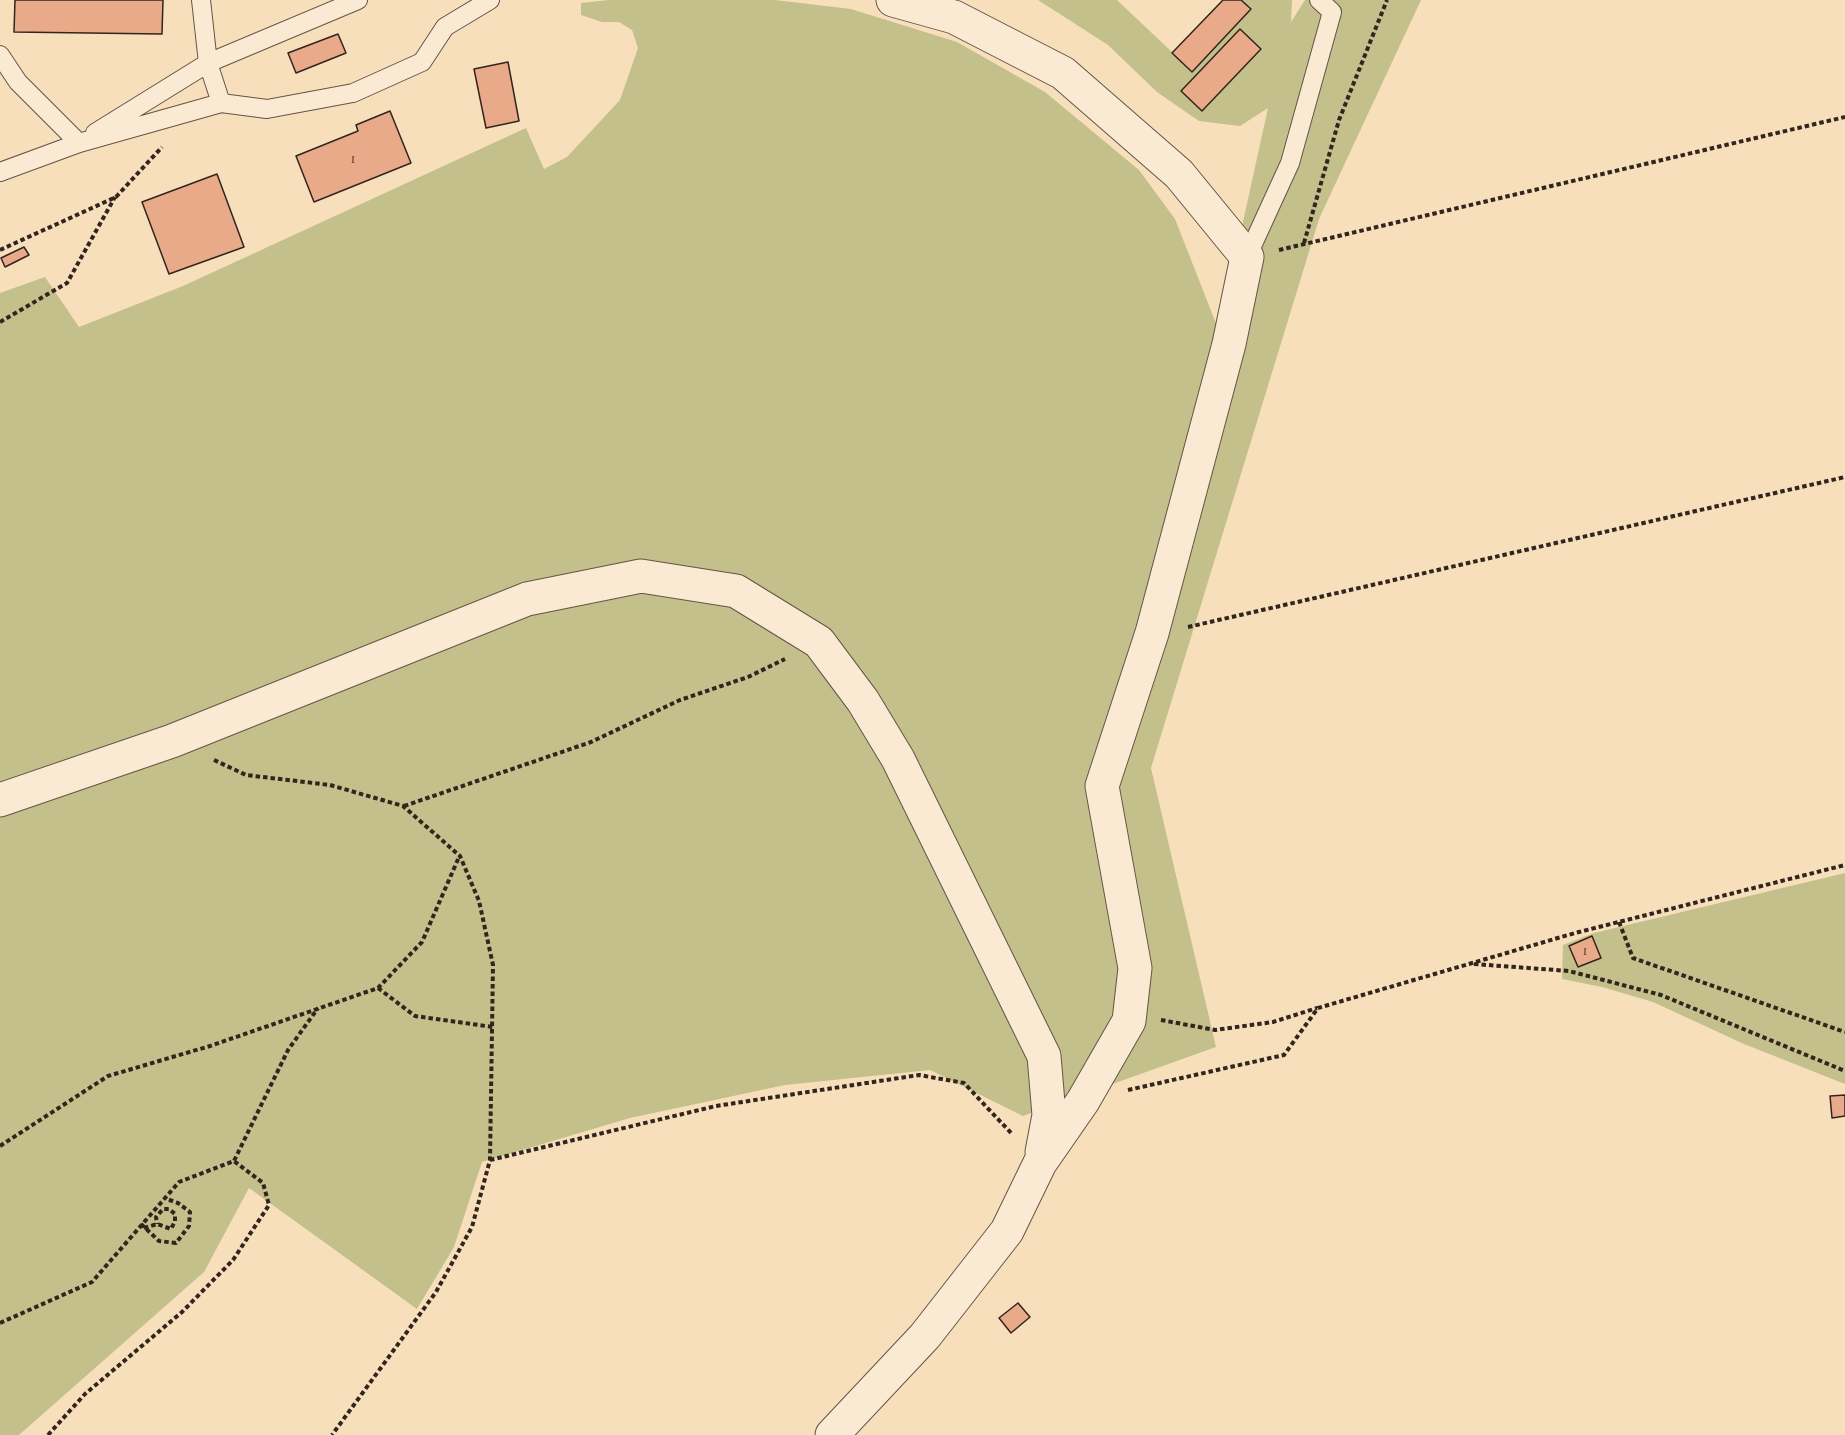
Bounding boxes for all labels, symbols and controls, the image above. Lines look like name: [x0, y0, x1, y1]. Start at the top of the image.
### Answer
house number: 1: [351, 152, 355, 168]
house number: 1: [1583, 944, 1587, 960]

